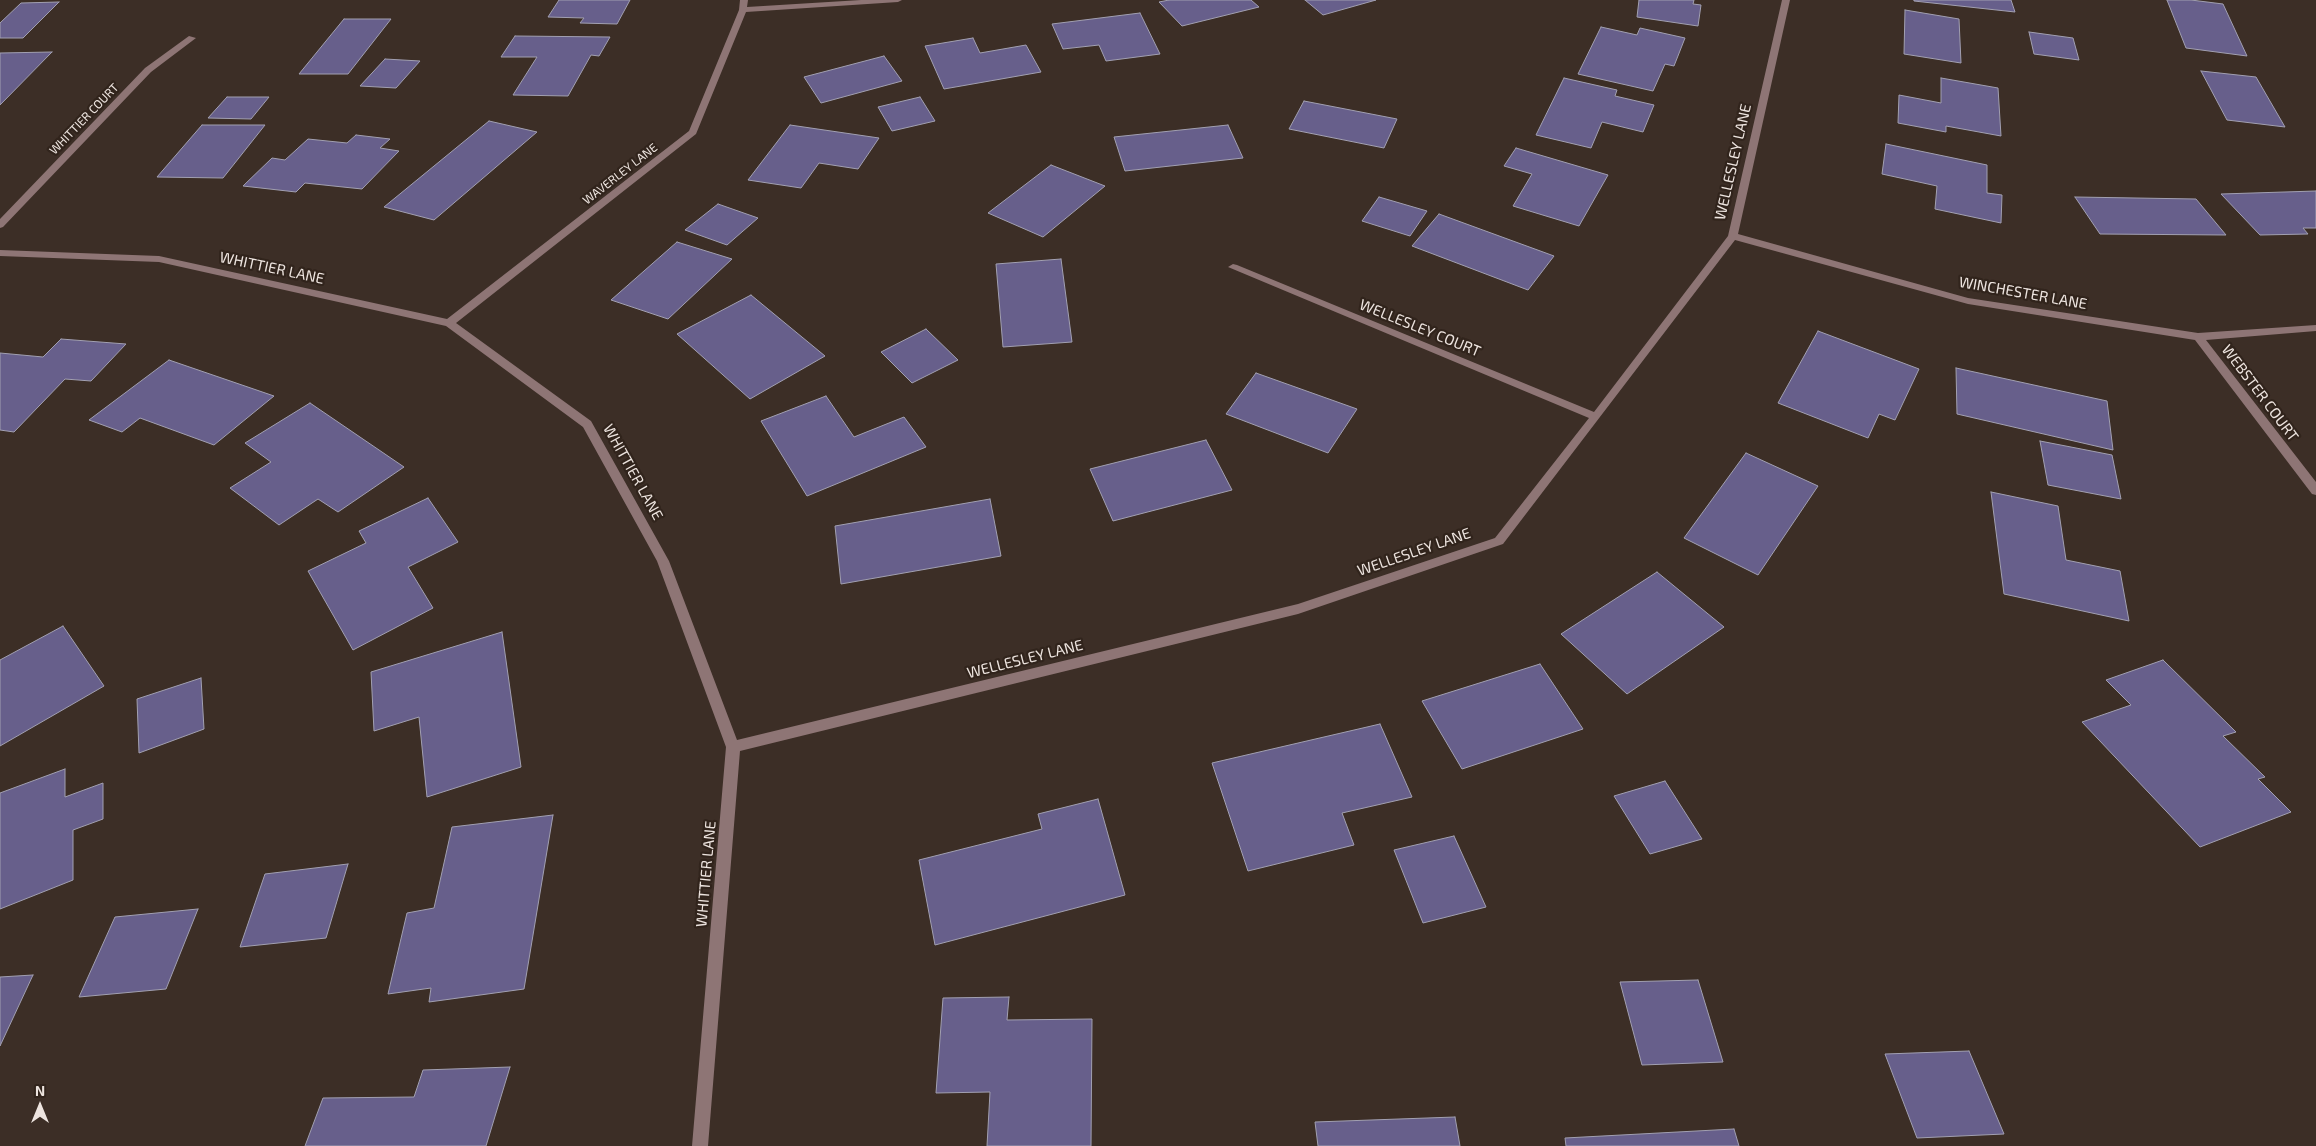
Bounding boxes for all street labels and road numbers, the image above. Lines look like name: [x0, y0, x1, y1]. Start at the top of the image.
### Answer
street label: WHITTIER COURT: [46, 80, 122, 158]
street label: WELLESLEY LANE: [1711, 102, 1755, 222]
street label: WAVERLEY LANE: [580, 140, 660, 208]
street label: WHITTIER LANE: [218, 248, 326, 288]
street label: WINCHESTER LANE: [1957, 273, 2089, 313]
street label: WELLESLEY COURT: [1357, 295, 1483, 361]
street label: WEBSTER COURT: [2218, 341, 2302, 445]
street label: WHITTIER LANE: [599, 421, 667, 523]
street label: WELLESLEY LANE: [1355, 524, 1473, 580]
street label: WELLESLEY LANE: [965, 636, 1085, 682]
street label: WHITTIER LANE: [692, 820, 720, 928]

